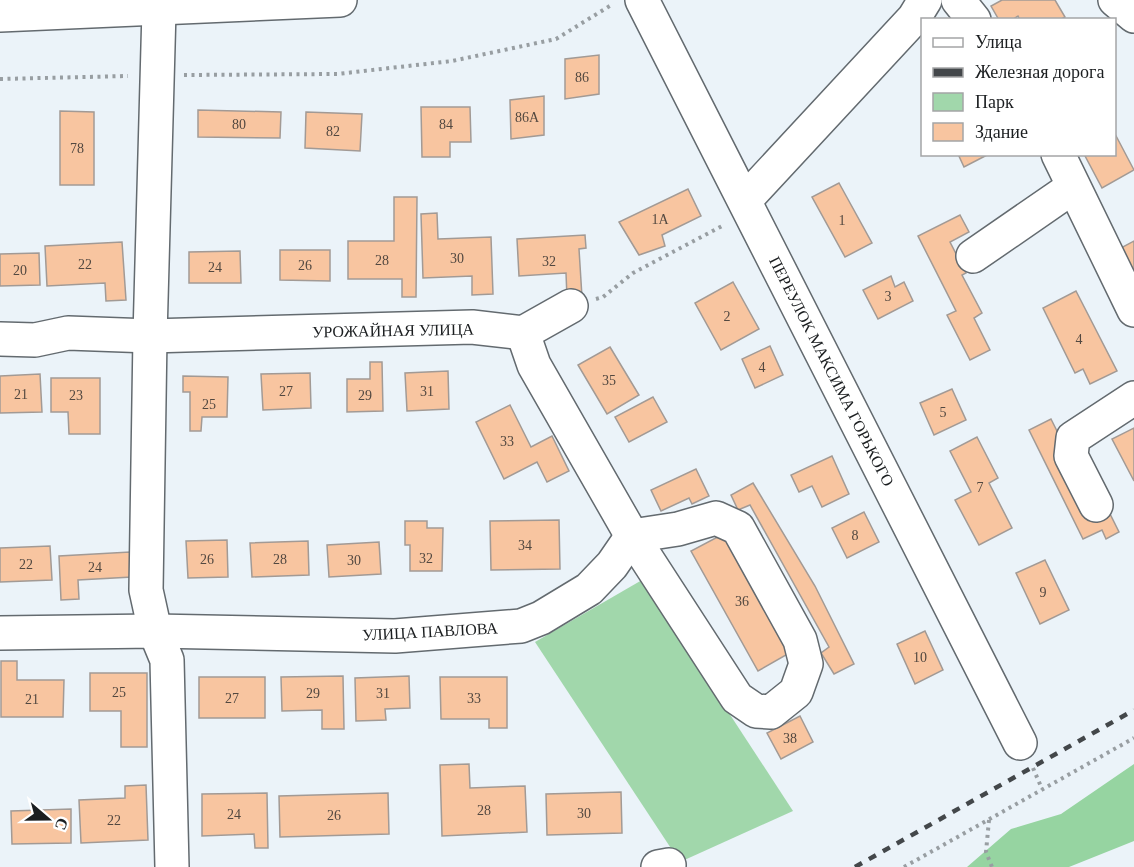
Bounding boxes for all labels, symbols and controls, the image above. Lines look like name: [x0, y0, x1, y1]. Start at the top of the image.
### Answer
legend: [921, 18, 1116, 156]
text: Улица: [975, 32, 1022, 52]
text: Железная дорога: [975, 62, 1104, 82]
house number: 86: [575, 70, 589, 85]
text: Парк: [975, 92, 1014, 112]
house number: 86А: [515, 110, 540, 125]
house number: 80: [232, 117, 246, 132]
house number: 84: [439, 117, 453, 132]
text: Здание: [975, 122, 1028, 142]
house number: 82: [326, 124, 340, 139]
house number: 78: [70, 141, 84, 156]
house number: 1А: [651, 212, 669, 227]
house number: 1: [839, 213, 846, 228]
house number: 30: [450, 251, 464, 266]
house number: 28: [375, 253, 389, 268]
house number: 32: [542, 254, 556, 269]
street label: ПЕРЕУЛОК МАКСИМА ГОРЬКОГО: [766, 254, 897, 489]
house number: 22: [78, 257, 92, 272]
house number: 26: [298, 258, 312, 273]
house number: 24: [208, 260, 222, 275]
house number: 20: [13, 263, 27, 278]
house number: 3: [885, 289, 892, 304]
house number: 2: [724, 309, 731, 324]
street label: УРОЖАЙНАЯ УЛИЦА: [312, 320, 475, 341]
house number: 4: [1076, 332, 1083, 347]
house number: 4: [759, 360, 766, 375]
house number: 35: [602, 373, 616, 388]
house number: 27: [279, 384, 293, 399]
house number: 31: [420, 384, 434, 399]
house number: 21: [14, 387, 28, 402]
house number: 23: [69, 388, 83, 403]
house number: 29: [358, 388, 372, 403]
house number: 25: [202, 397, 216, 412]
house number: 5: [940, 405, 947, 420]
house number: 33: [500, 434, 514, 449]
house number: 7: [977, 480, 984, 495]
house number: 8: [852, 528, 859, 543]
house number: 34: [518, 538, 532, 553]
house number: 32: [419, 551, 433, 566]
house number: 26: [200, 552, 214, 567]
house number: 28: [273, 552, 287, 567]
house number: 30: [347, 553, 361, 568]
house number: 22: [19, 557, 33, 572]
house number: 24: [88, 560, 102, 575]
house number: 9: [1040, 585, 1047, 600]
house number: 36: [735, 594, 749, 609]
street label: УЛИЦА ПАВЛОВА: [362, 619, 499, 645]
house number: 10: [913, 650, 927, 665]
house number: 25: [112, 685, 126, 700]
house number: 29: [306, 686, 320, 701]
house number: 31: [376, 686, 390, 701]
house number: 27: [225, 691, 239, 706]
house number: 33: [467, 691, 481, 706]
house number: 21: [25, 692, 39, 707]
house number: 38: [783, 731, 797, 746]
north arrow: [18, 789, 78, 849]
house number: 28: [477, 803, 491, 818]
house number: 30: [577, 806, 591, 821]
house number: 24: [227, 807, 241, 822]
house number: 26: [327, 808, 341, 823]
house number: 22: [107, 813, 121, 828]
text: С: [52, 816, 72, 832]

